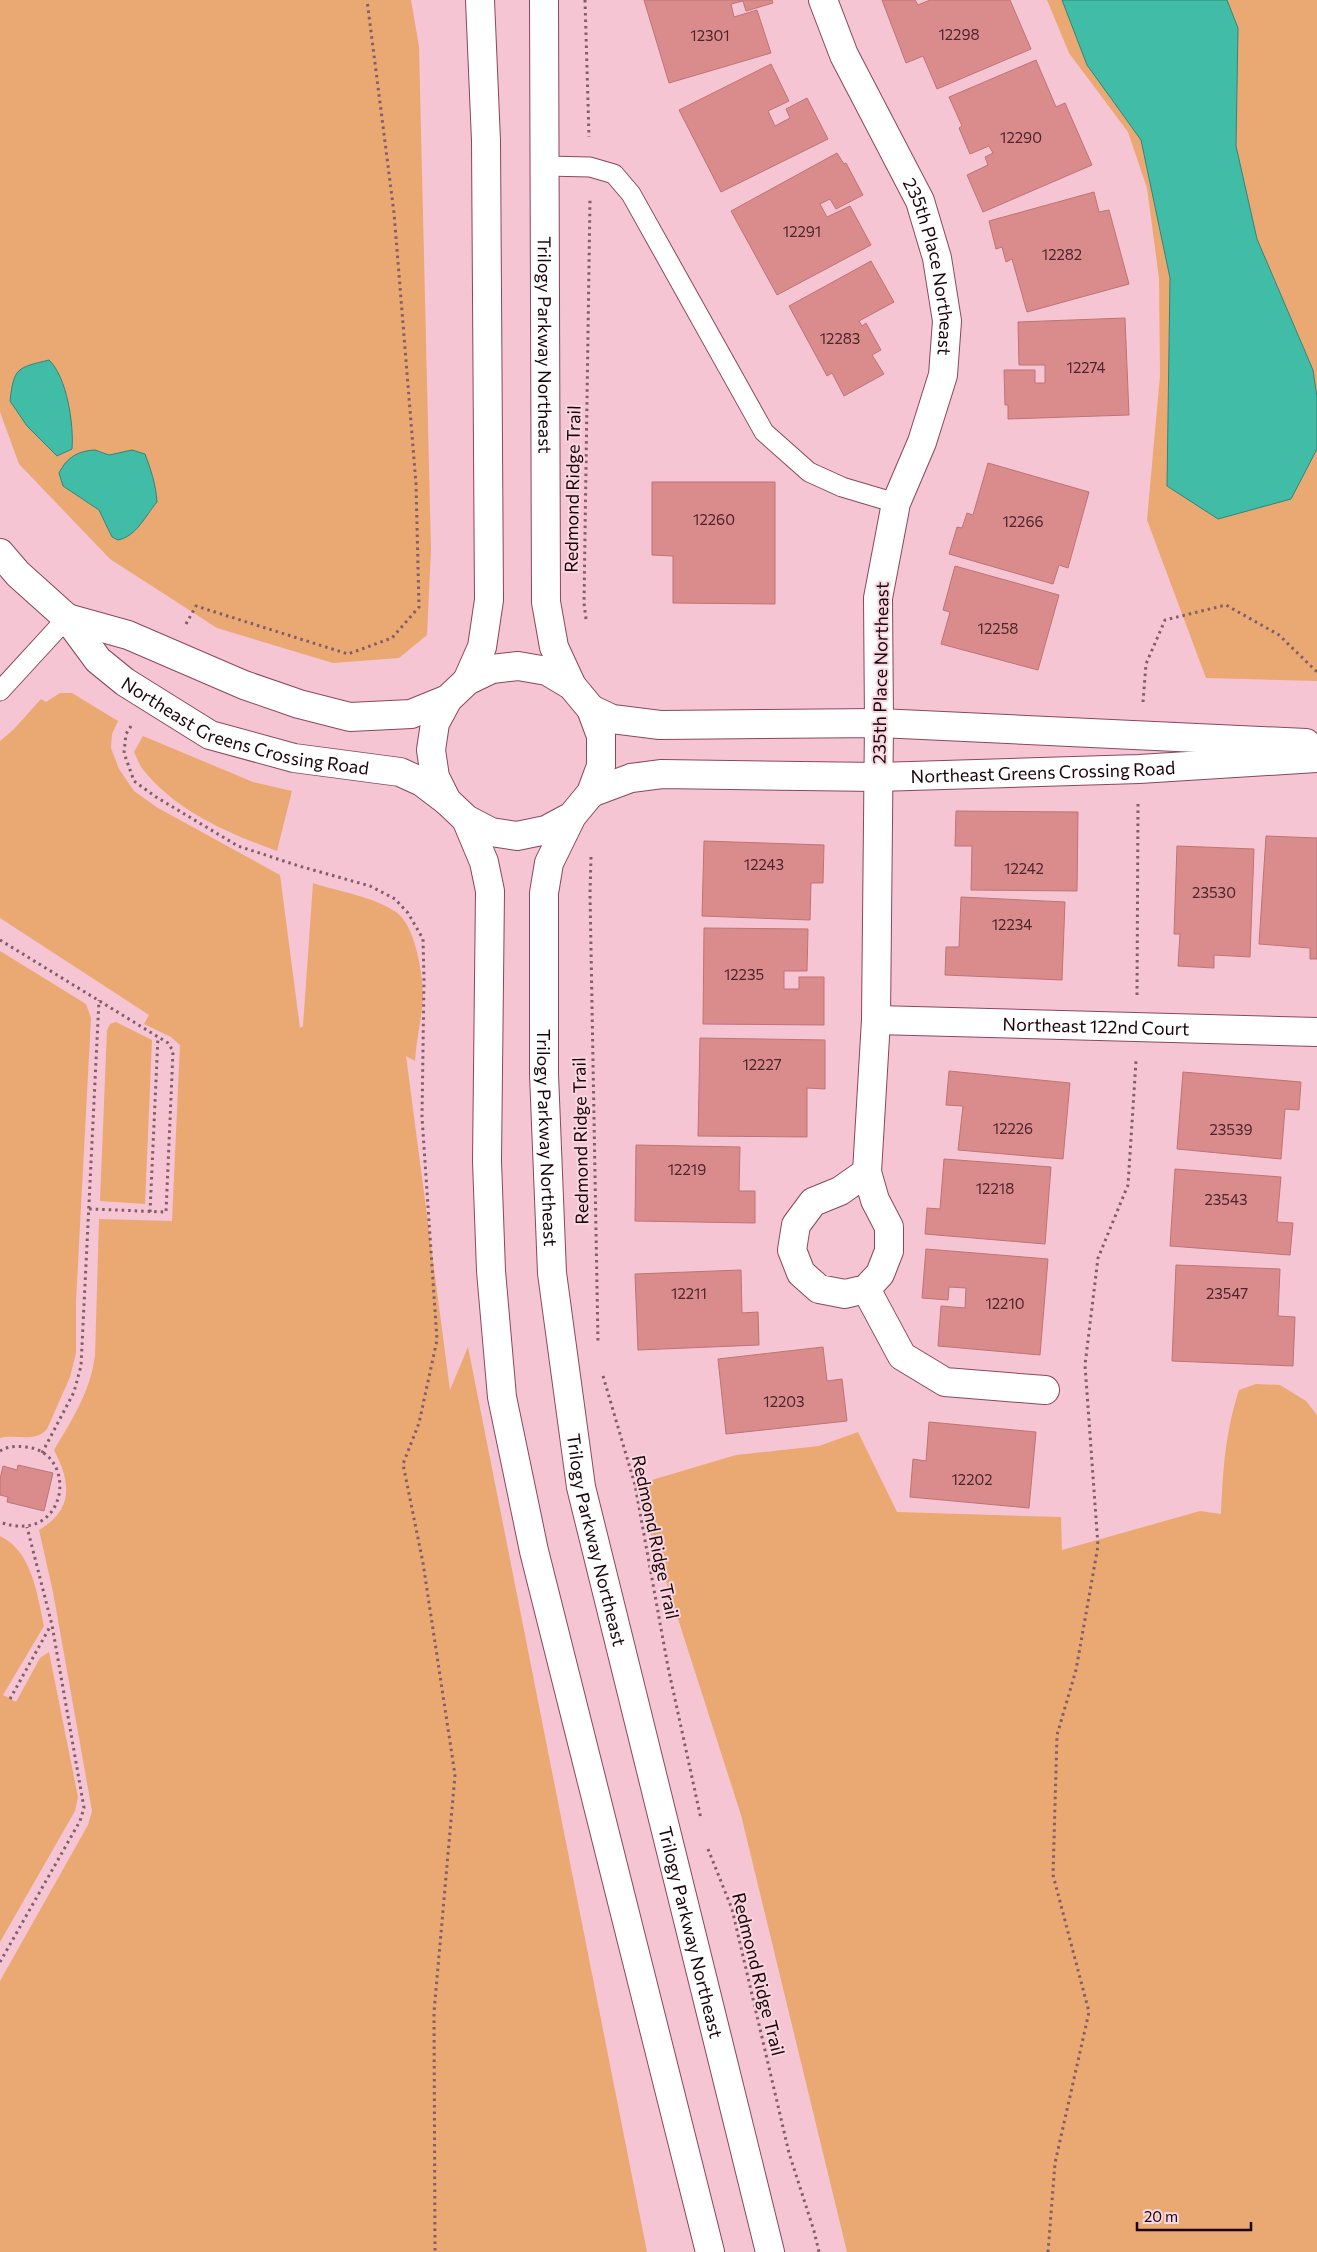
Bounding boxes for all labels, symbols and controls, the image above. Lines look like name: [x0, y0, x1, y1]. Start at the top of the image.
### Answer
house number: 12298: [938, 25, 980, 43]
house number: 12301: [690, 26, 730, 44]
house number: 12290: [1000, 128, 1042, 146]
street label: 235th Place Northeast: [899, 174, 958, 356]
house number: 12291: [783, 222, 821, 240]
street label: Trilogy Parkway Northeast: [534, 236, 557, 454]
house number: 12282: [1042, 245, 1082, 263]
house number: 12283: [820, 329, 860, 347]
house number: 12274: [1066, 358, 1106, 376]
street label: Redmond Ridge Trail: [560, 405, 584, 573]
house number: 12260: [693, 510, 735, 528]
house number: 12266: [1002, 512, 1044, 530]
street label: 235th Place Northeast: [867, 582, 893, 764]
house number: 12258: [978, 619, 1018, 637]
street label: Northeast Greens Crossing Road: [118, 672, 370, 779]
street label: Northeast Greens Crossing Road: [910, 756, 1176, 787]
house number: 12243: [744, 855, 784, 873]
house number: 12242: [1004, 859, 1044, 877]
house number: 23530: [1192, 883, 1236, 901]
house number: 12234: [992, 915, 1032, 933]
house number: 12235: [724, 965, 764, 983]
street label: Northeast 122nd Court: [1002, 1012, 1190, 1040]
street label: Trilogy Parkway Northeast: [533, 1029, 562, 1247]
house number: 12227: [742, 1055, 782, 1073]
street label: Redmond Ridge Trail: [568, 1057, 592, 1225]
house number: 12226: [993, 1119, 1033, 1137]
house number: 23539: [1209, 1120, 1253, 1138]
house number: 12219: [668, 1160, 706, 1178]
house number: 12218: [976, 1179, 1014, 1197]
house number: 23543: [1204, 1190, 1248, 1208]
house number: 12211: [671, 1284, 707, 1302]
house number: 23547: [1206, 1284, 1248, 1302]
house number: 12210: [985, 1294, 1025, 1312]
house number: 12203: [763, 1392, 805, 1410]
street label: Trilogy Parkway Northeast: [563, 1432, 631, 1648]
street label: Redmond Ridge Trail: [628, 1453, 684, 1621]
house number: 12202: [951, 1470, 993, 1488]
street label: Trilogy Parkway Northeast: [654, 1824, 728, 2041]
street label: Redmond Ridge Trail: [728, 1890, 790, 2058]
scale bar: [1137, 2200, 1251, 2232]
text: 20 m: [1144, 2207, 1178, 2225]

